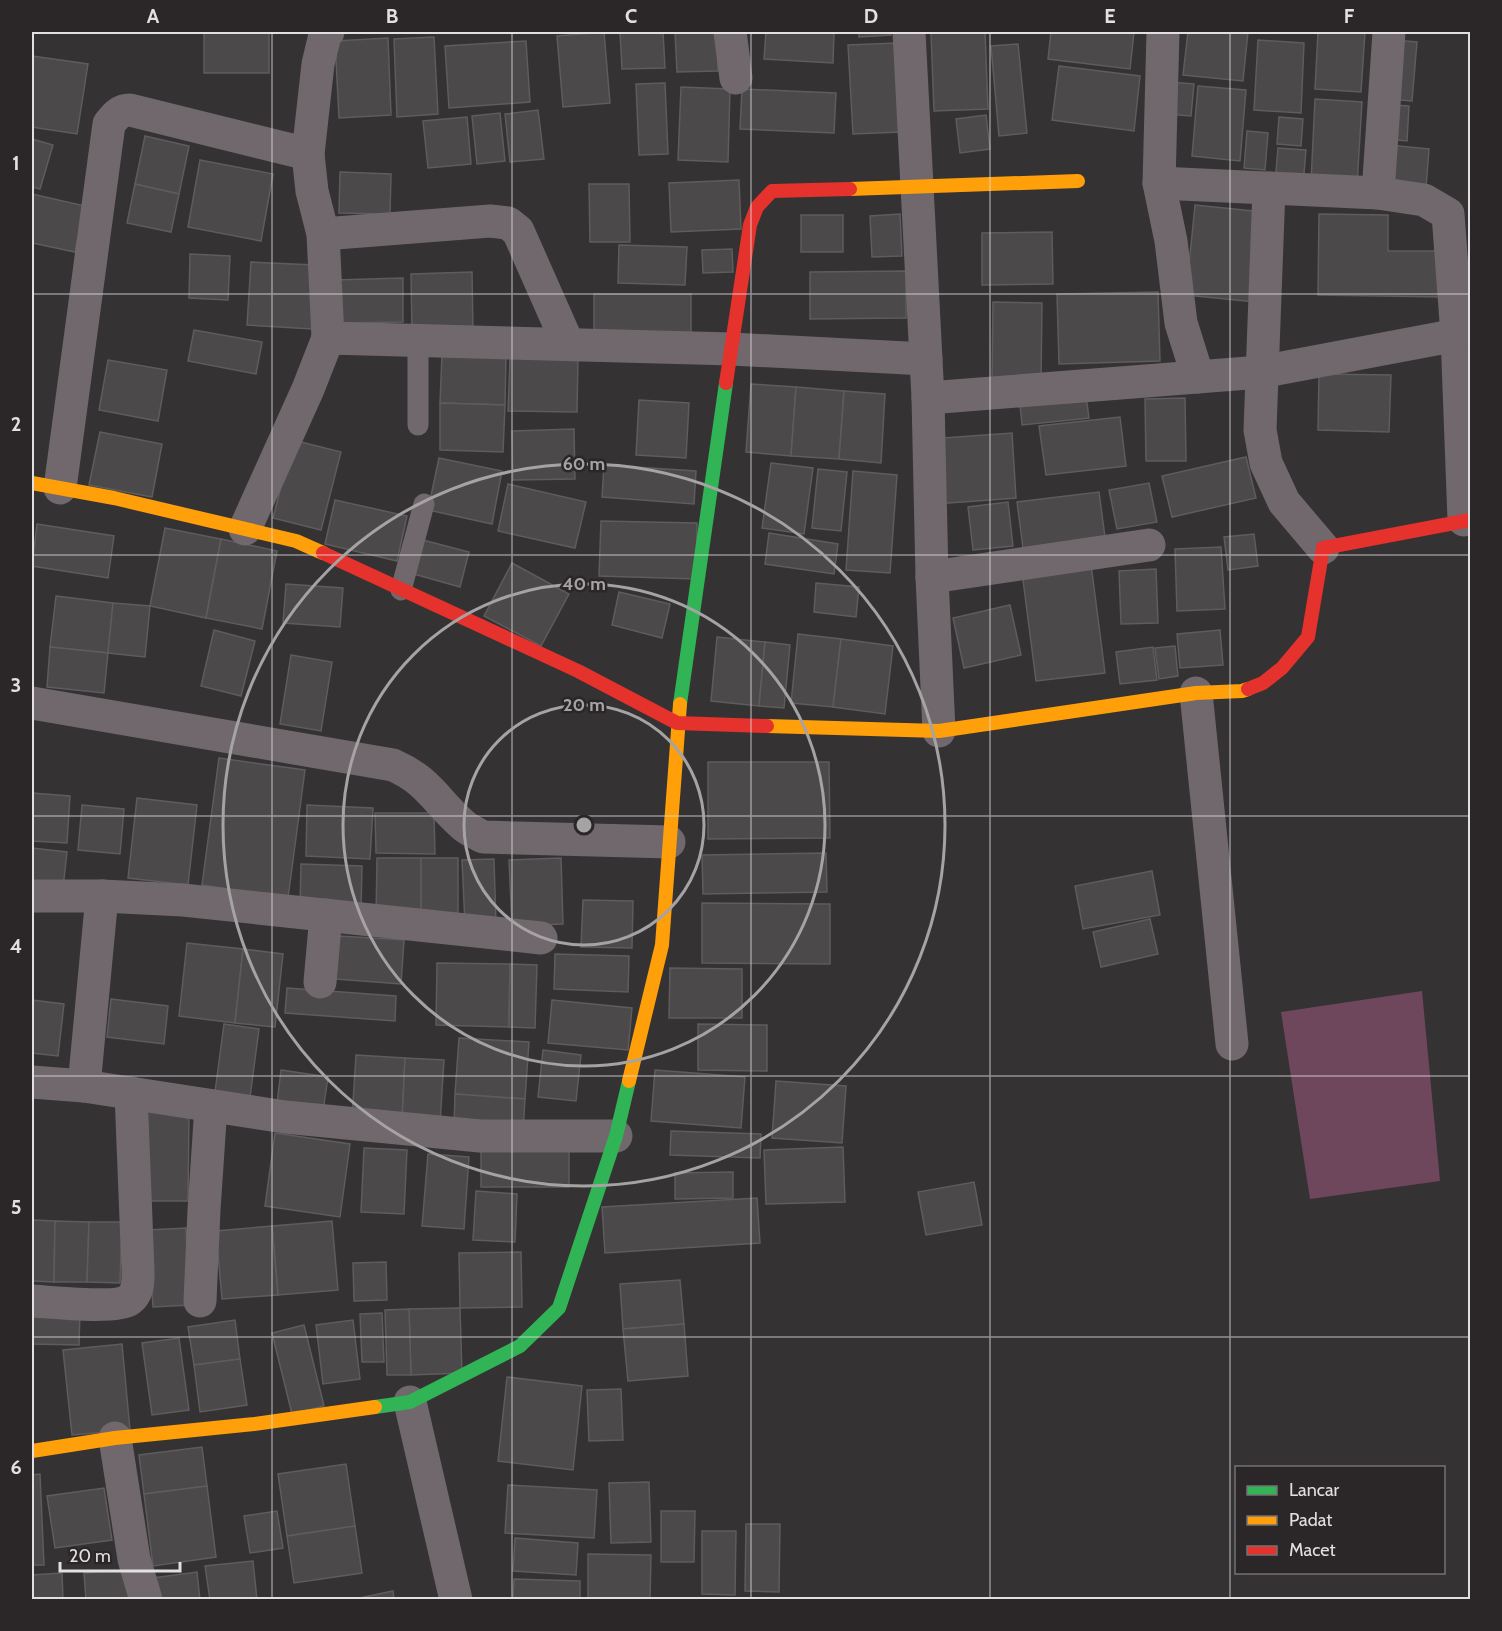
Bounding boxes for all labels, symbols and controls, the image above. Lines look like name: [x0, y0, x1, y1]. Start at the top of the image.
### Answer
text: A: [147, 4, 160, 28]
text: B: [386, 4, 398, 28]
text: C: [625, 4, 637, 28]
text: D: [864, 4, 878, 28]
text: E: [1104, 4, 1116, 28]
text: F: [1344, 4, 1355, 28]
text: 1: [12, 151, 20, 175]
text: 2: [11, 412, 21, 436]
text: 60 m: [563, 453, 605, 475]
text: 40 m: [562, 573, 606, 595]
text: 3: [11, 673, 21, 697]
text: 20 m: [563, 694, 605, 716]
centre of rings: [574, 815, 594, 835]
text: 4: [10, 934, 22, 958]
text: 5: [11, 1195, 21, 1219]
text: 6: [10, 1455, 22, 1479]
legend: [1235, 1466, 1445, 1574]
text: Lancar: [1289, 1479, 1340, 1501]
text: Padat: [1289, 1509, 1332, 1531]
scale bar: [60, 1535, 180, 1573]
text: Macet: [1289, 1539, 1335, 1561]
text: 20 m: [69, 1545, 111, 1567]

